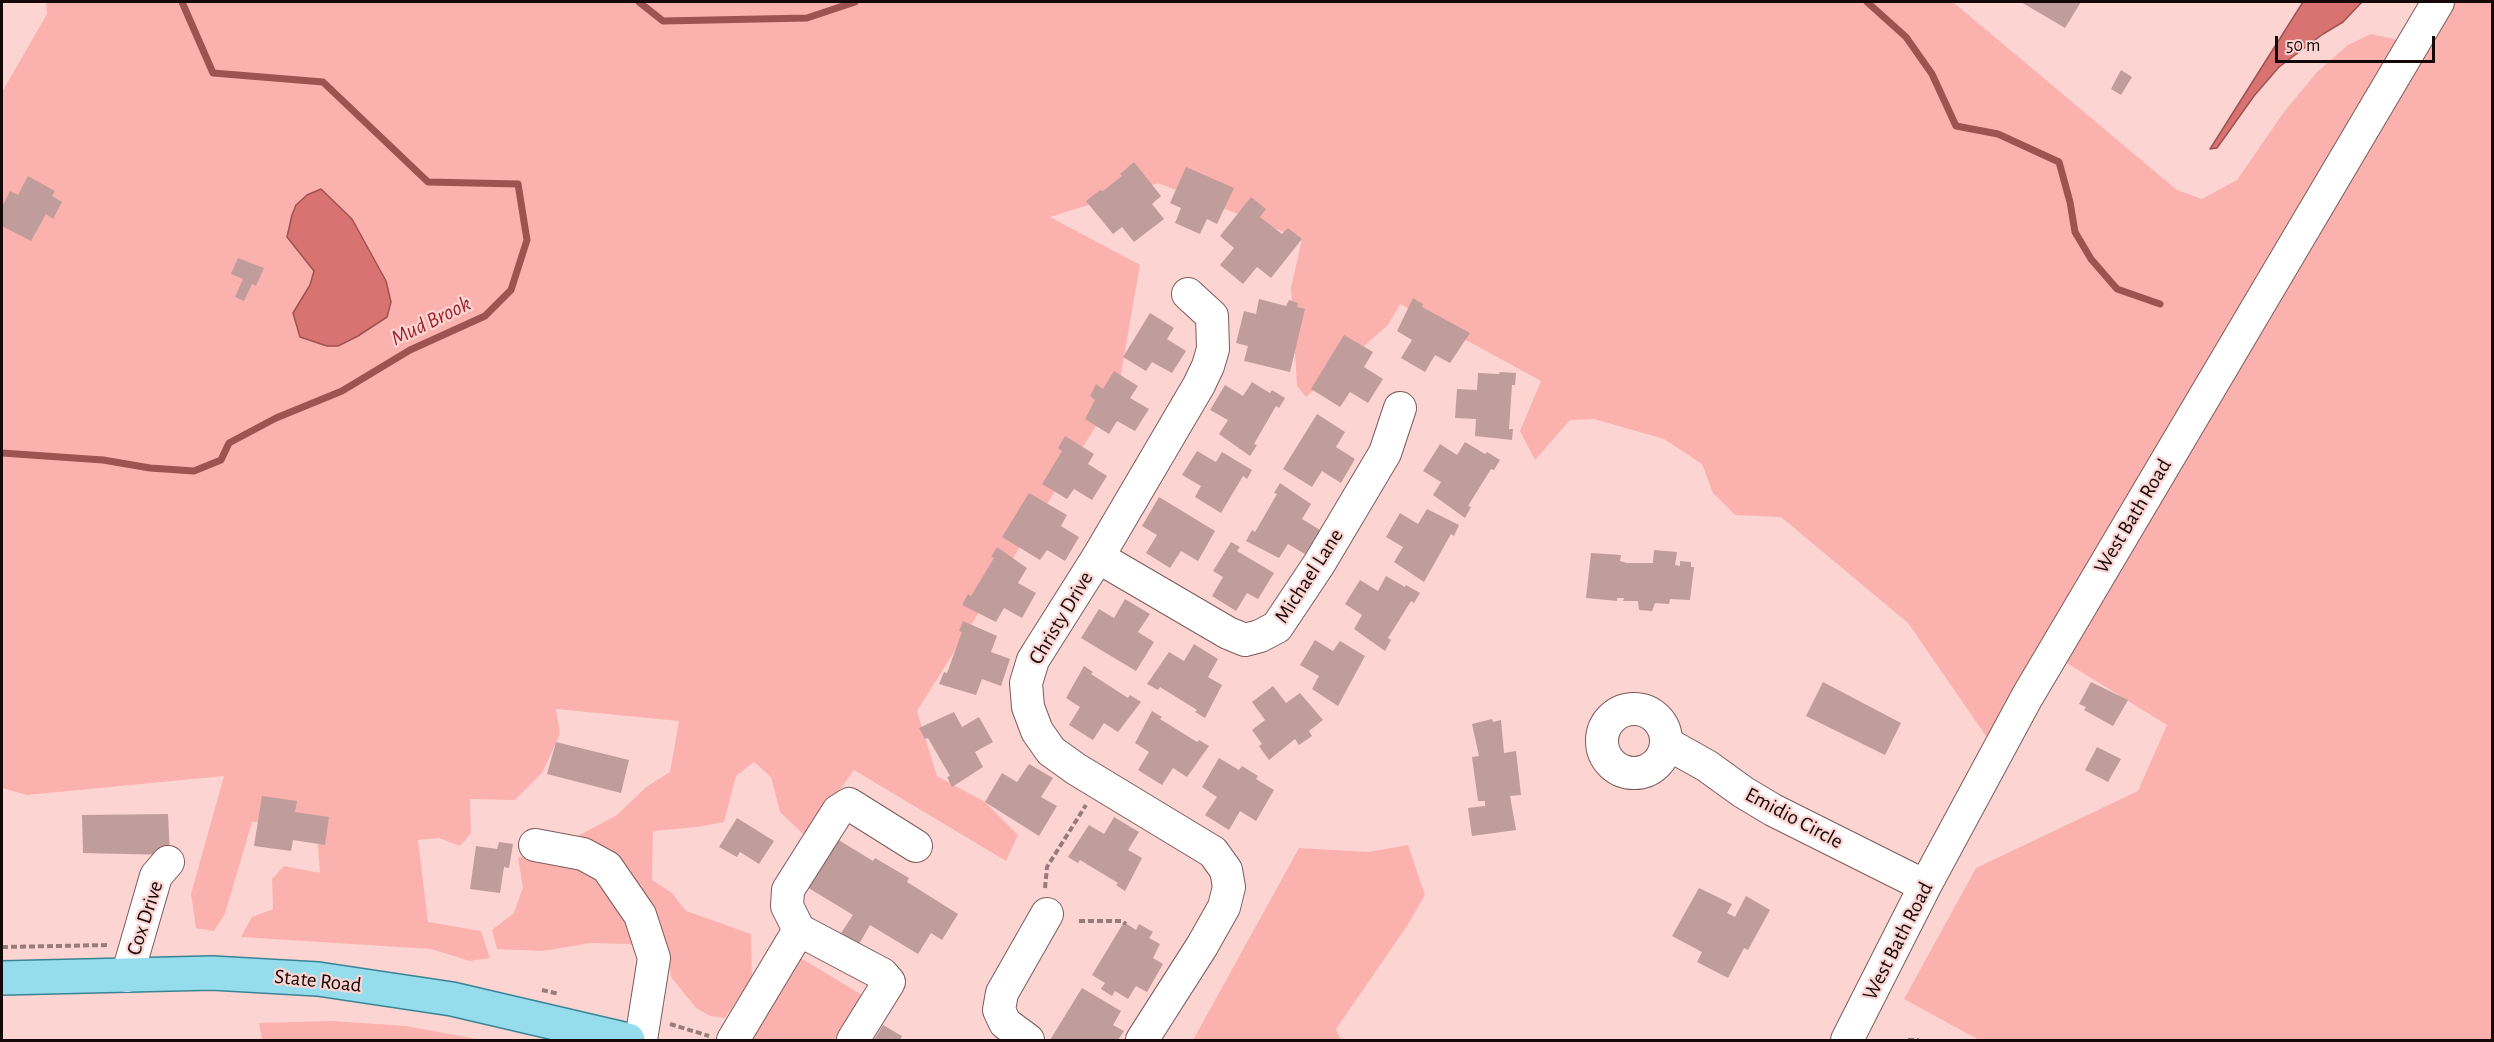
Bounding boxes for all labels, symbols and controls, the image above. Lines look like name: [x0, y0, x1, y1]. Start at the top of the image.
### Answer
scale bar: [2278, 24, 2438, 62]
text: 50 m: [2286, 37, 2320, 55]
water label: Mud Brook: [387, 290, 475, 352]
street label: West Bath Road: [2089, 454, 2177, 578]
street label: Michael Lane: [1269, 524, 1349, 628]
street label: Christy Drive: [1023, 567, 1099, 669]
street label: Emidio Circle: [1741, 782, 1847, 854]
street label: Cox Drive: [121, 878, 169, 958]
street label: West Bath Road: [1857, 878, 1939, 1004]
street label: State Road: [273, 964, 363, 998]

